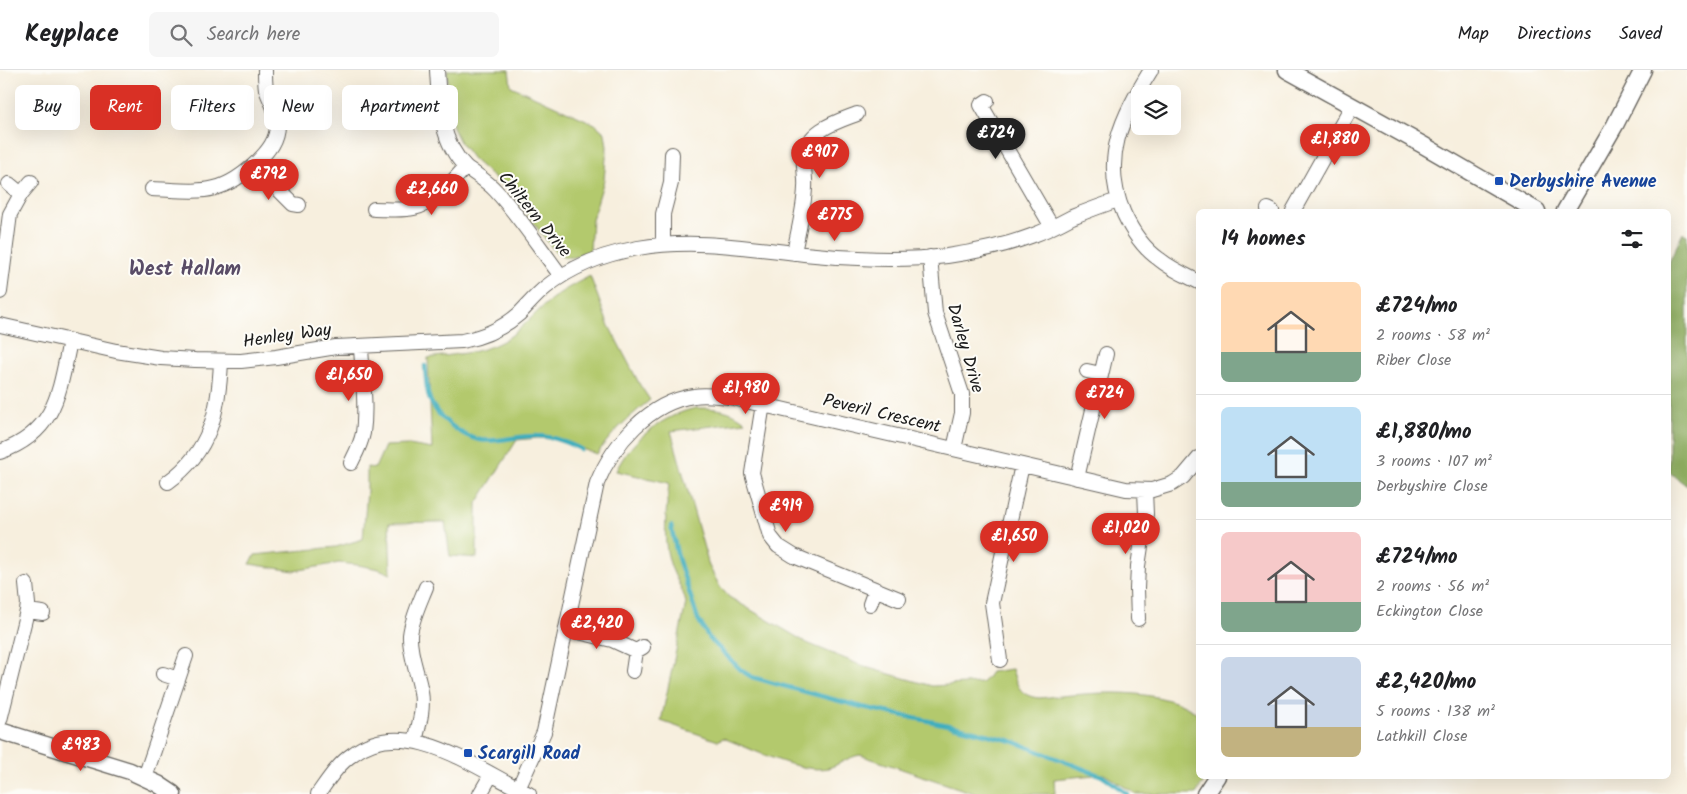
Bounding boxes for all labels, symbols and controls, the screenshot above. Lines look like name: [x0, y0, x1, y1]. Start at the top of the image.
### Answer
search box: [149, 12, 499, 57]
text: Keyplace: [25, 15, 119, 54]
text: Search here: [207, 20, 300, 50]
text: Map: [1457, 20, 1489, 49]
text: Directions: [1517, 20, 1591, 49]
text: Saved: [1619, 20, 1662, 49]
icon: search: [167, 21, 195, 49]
chip: Buy: [15, 85, 80, 130]
chip: Rent: [90, 85, 161, 130]
chip: Filters: [171, 85, 254, 130]
chip: New: [264, 85, 332, 130]
chip: Apartment: [342, 85, 458, 130]
map controls: [1131, 85, 1181, 135]
button: layers: [1131, 85, 1181, 135]
pin: £724: [966, 118, 1026, 160]
text: £724: [977, 121, 1015, 146]
pin: £1,880: [1294, 124, 1376, 166]
text: £1,880: [1311, 127, 1359, 152]
pin: £907: [790, 136, 850, 179]
text: £907: [802, 140, 838, 165]
pin: £792: [239, 158, 299, 201]
text: £792: [251, 162, 287, 187]
street label: Chiltern Drive: [490, 165, 578, 265]
place label: Derbyshire Avenue: [1509, 168, 1657, 197]
pin: £2,660: [391, 174, 473, 216]
marker: Derbyshire Avenue: [1493, 175, 1505, 187]
text: £2,660: [407, 177, 457, 202]
pin: £775: [805, 200, 865, 242]
text: £775: [818, 203, 852, 228]
text: 14 homes: [1221, 223, 1306, 256]
icon: filters: [1618, 225, 1646, 253]
district label: West Hallam: [129, 254, 241, 286]
text: £724/mo: [1376, 290, 1458, 323]
street label: Darley Drive: [938, 300, 991, 397]
icon: home: [1261, 302, 1321, 362]
street label: Henley Way: [241, 316, 334, 357]
text: 2 rooms · 58 m²: [1376, 323, 1490, 348]
text: Riber Close: [1376, 348, 1451, 373]
pin: £1,650: [308, 360, 390, 402]
text: £1,650: [326, 363, 372, 388]
pin: £1,980: [705, 372, 787, 415]
text: £1,980: [723, 376, 769, 401]
pin: £724: [1075, 378, 1135, 420]
text: £724: [1086, 381, 1124, 406]
street label: Peveril Crescent: [820, 387, 945, 442]
text: £1,880/mo: [1376, 416, 1471, 449]
icon: home: [1261, 427, 1321, 487]
text: 3 rooms · 107 m²: [1376, 449, 1492, 474]
text: Derbyshire Close: [1376, 474, 1488, 499]
pin: £919: [756, 490, 816, 533]
text: £919: [770, 494, 802, 519]
pin: £1,020: [1085, 512, 1167, 555]
text: £1,020: [1103, 516, 1149, 541]
pin: £1,650: [973, 520, 1055, 563]
text: £1,650: [991, 524, 1037, 549]
text: £724/mo: [1376, 541, 1458, 574]
icon: home: [1261, 552, 1321, 612]
text: 2 rooms · 56 m²: [1376, 574, 1489, 599]
text: Eckington Close: [1376, 599, 1483, 624]
pin: £2,420: [556, 608, 638, 650]
text: £2,420: [571, 611, 623, 636]
text: £2,420/mo: [1376, 666, 1476, 699]
icon: home: [1261, 677, 1321, 737]
text: 5 rooms · 138 m²: [1376, 699, 1495, 724]
text: Lathkill Close: [1376, 724, 1467, 749]
pin: £983: [51, 730, 111, 772]
text: £983: [62, 733, 100, 758]
place label: Scargill Road: [478, 740, 580, 769]
marker: Scargill Road: [462, 747, 474, 759]

